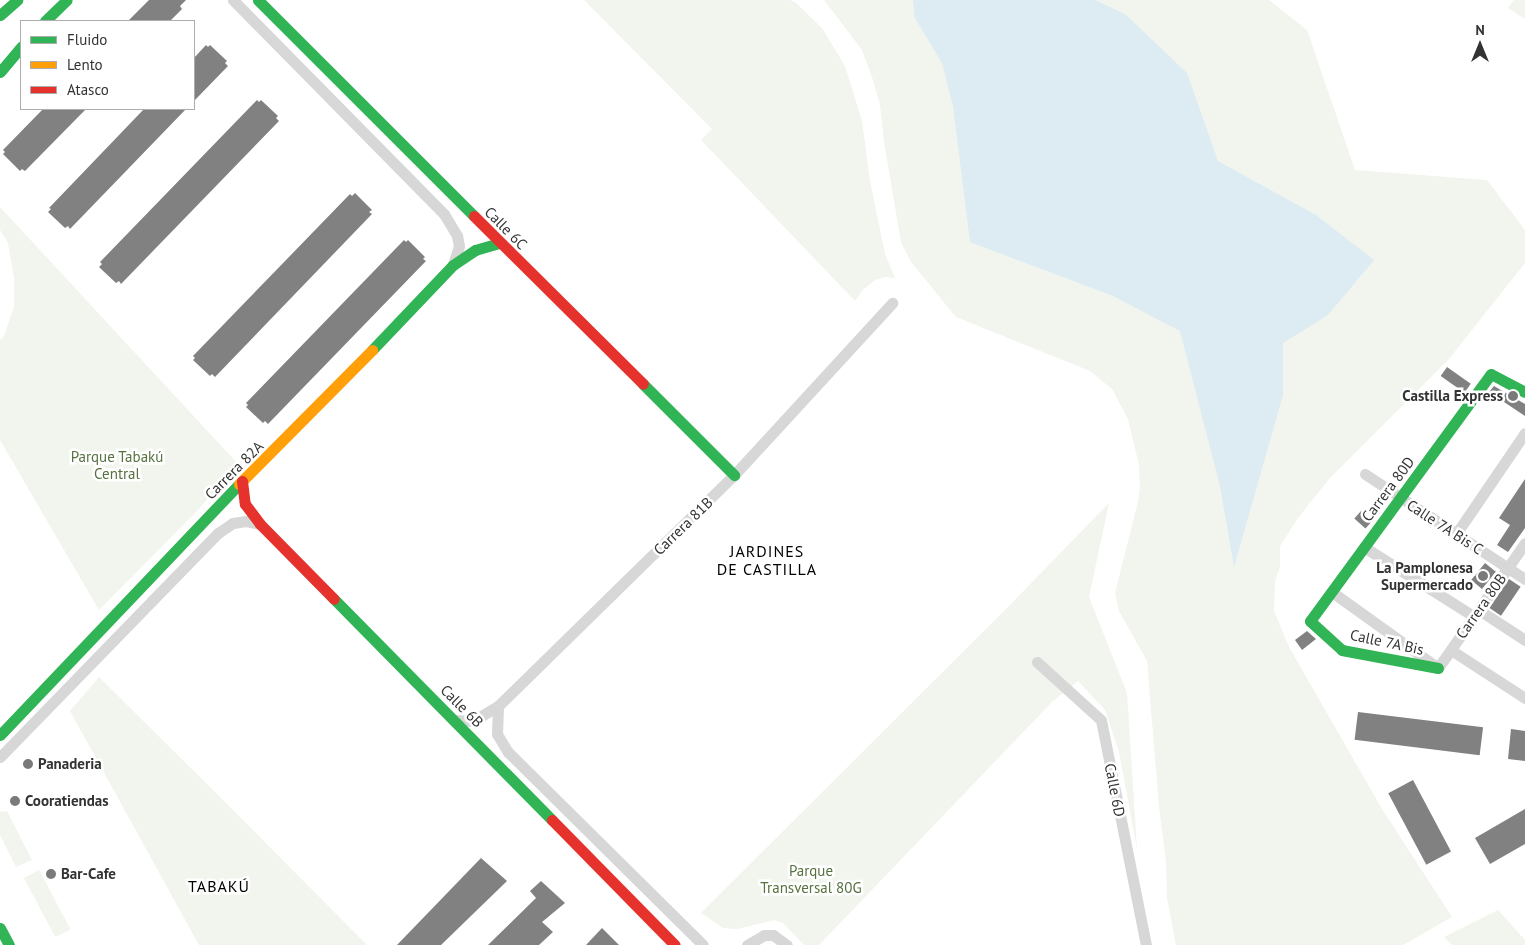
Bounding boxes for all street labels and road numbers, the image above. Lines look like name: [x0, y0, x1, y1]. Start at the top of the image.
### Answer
street label: Calle 6C: [481, 203, 531, 253]
street label: Carrera 82A: [201, 437, 267, 503]
street label: Carrera 80D: [1358, 453, 1418, 525]
street label: Carrera 81B: [650, 493, 716, 559]
street label: Calle 7A Bis C: [1403, 496, 1487, 558]
street label: Carrera 80B: [1452, 570, 1510, 642]
street label: Calle 7A Bis: [1348, 625, 1426, 659]
street label: Calle 6B: [437, 681, 487, 731]
street label: Calle 6D: [1101, 762, 1129, 818]

